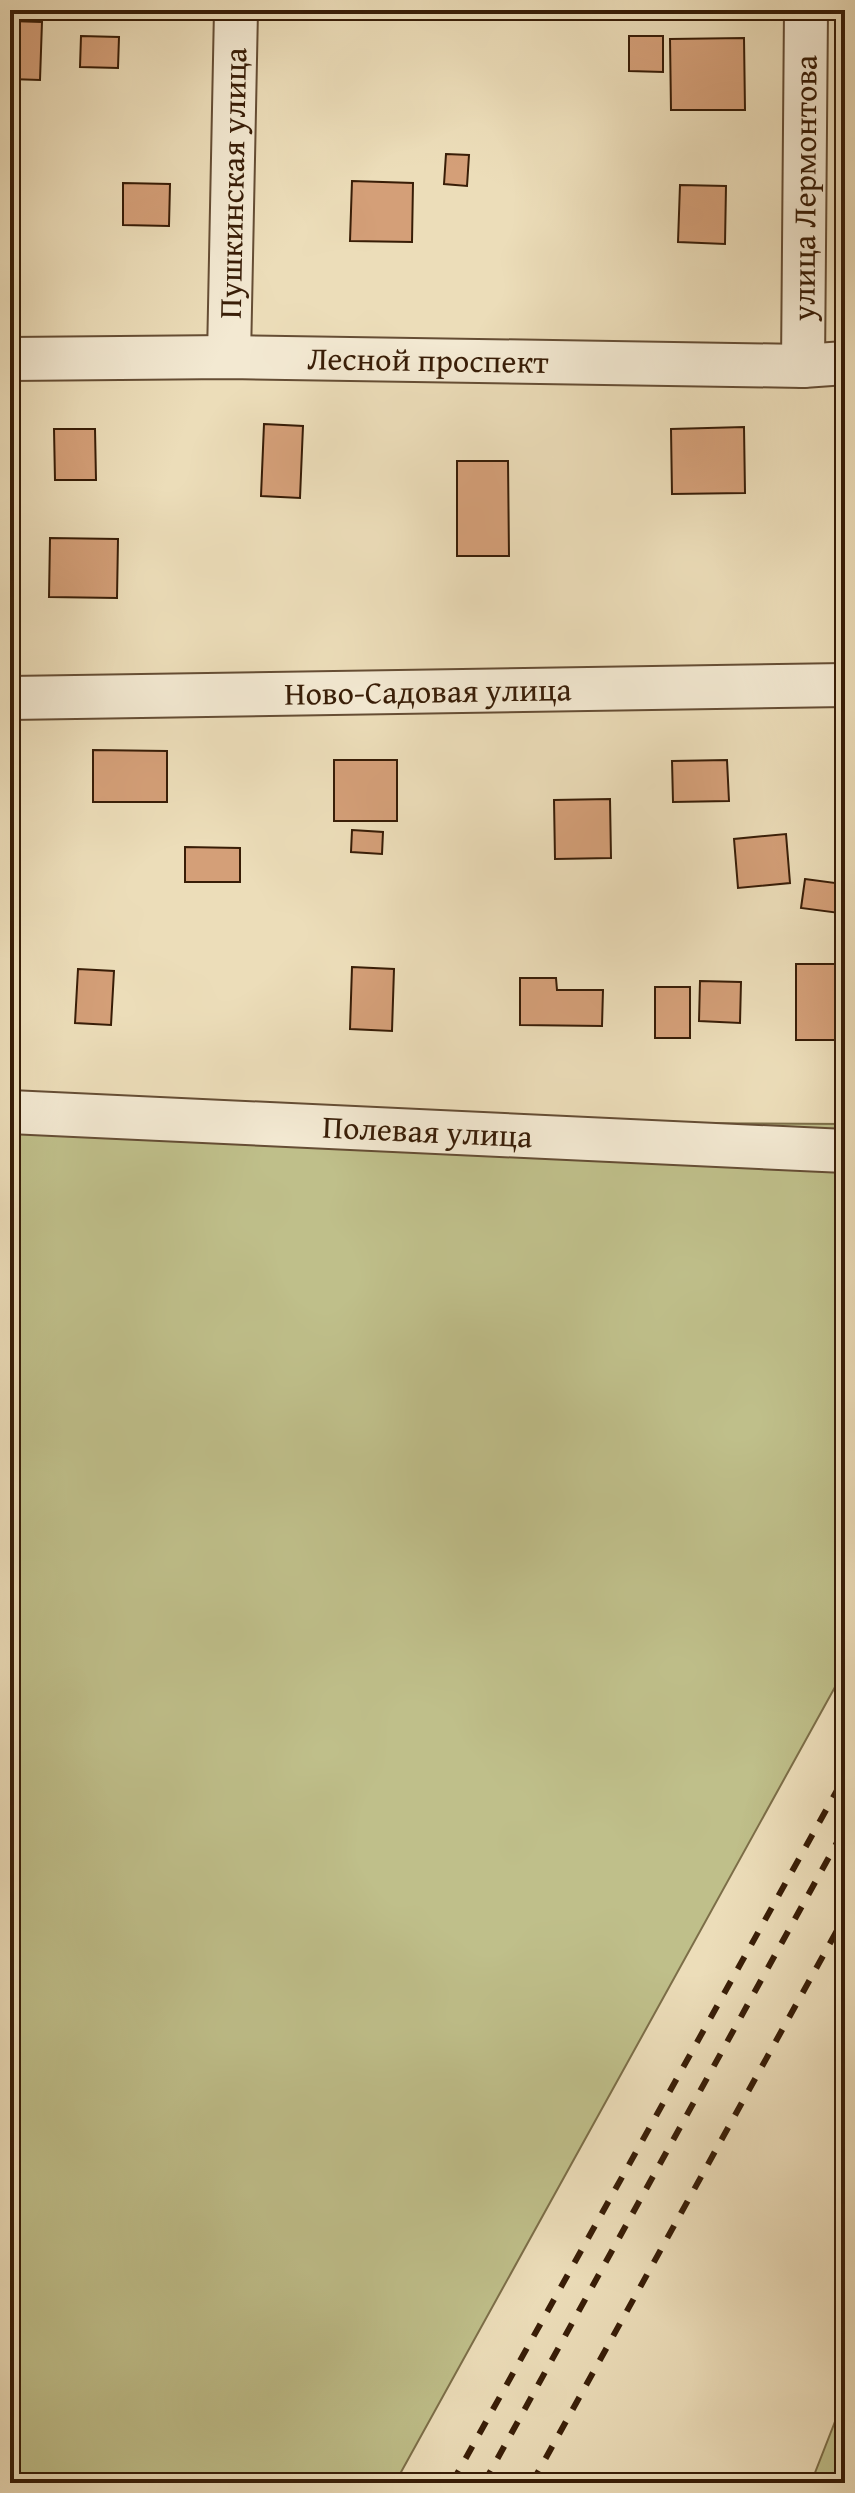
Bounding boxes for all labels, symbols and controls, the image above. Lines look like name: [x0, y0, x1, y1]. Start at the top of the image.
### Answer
street label: Пушкинская улица: [206, 46, 258, 319]
street label: улица Лермонтова: [779, 54, 829, 322]
street label: Лесной проспект: [307, 334, 550, 385]
street label: Ново-Садовая улица: [284, 665, 573, 717]
street label: Полевая улица: [322, 1103, 534, 1159]

